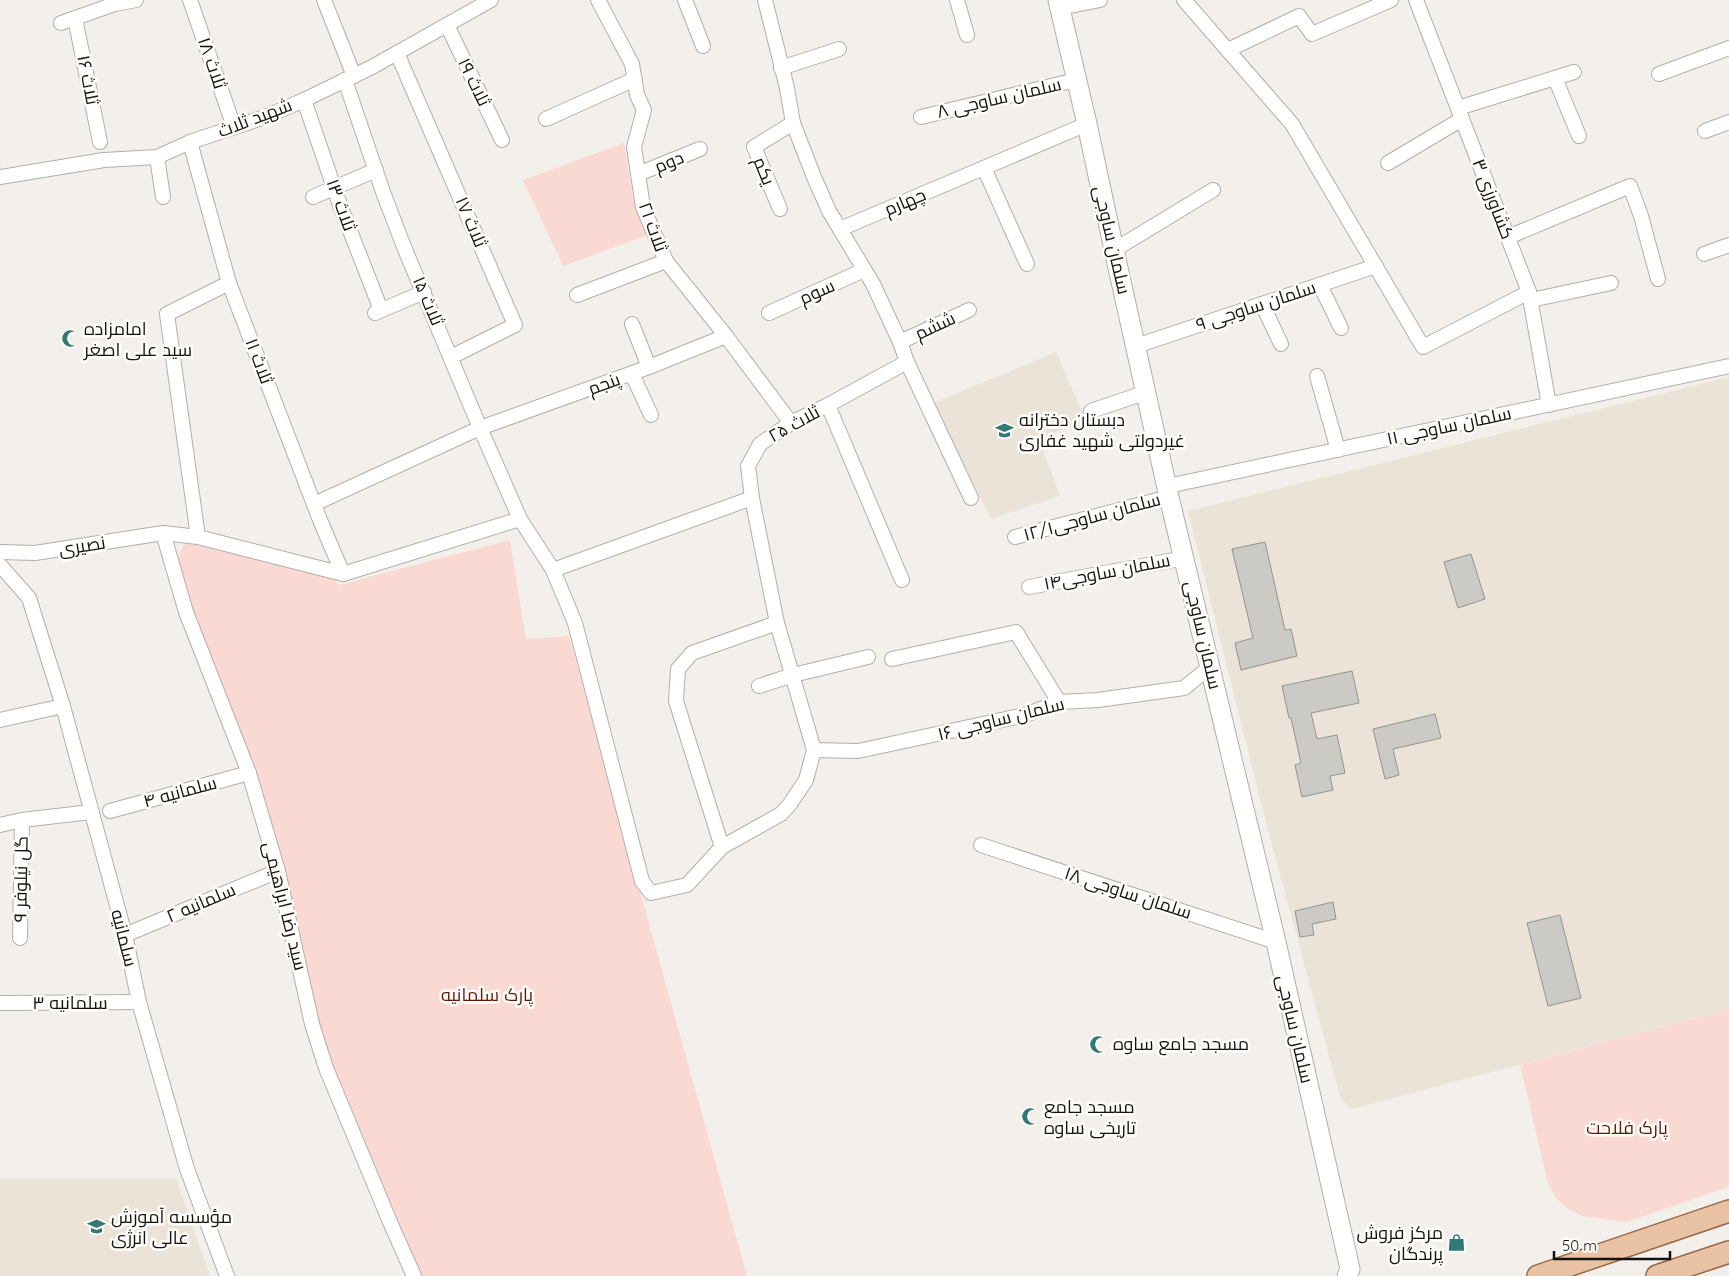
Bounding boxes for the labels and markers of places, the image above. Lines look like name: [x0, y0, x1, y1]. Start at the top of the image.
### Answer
place label: امامزاده سید علی اصغر: [83, 317, 192, 361]
mosque icon: امامزاده سید علی اصغر: [60, 329, 80, 349]
place label: دبستان دخترانه غیردولتی شهید غفاری: [1019, 408, 1185, 452]
school or university icon: دبستان دخترانه غیردولتی شهید غفاری: [995, 420, 1015, 440]
place label: مسجد جامع ساوه: [1113, 1032, 1249, 1056]
mosque icon: مسجد جامع ساوه: [1089, 1034, 1109, 1054]
place label: مسجد جامع تاریخی ساوه: [1044, 1095, 1136, 1139]
mosque icon: مسجد جامع تاریخی ساوه: [1020, 1107, 1040, 1127]
place label: مؤسسه آموزش عالی انرژی: [111, 1205, 232, 1249]
school or university icon: مؤسسه آموزش عالی انرژی: [87, 1217, 107, 1237]
place label: مرکز فروش پرندگان: [1357, 1221, 1443, 1266]
shop icon: مرکز فروش پرندگان: [1447, 1233, 1467, 1253]

